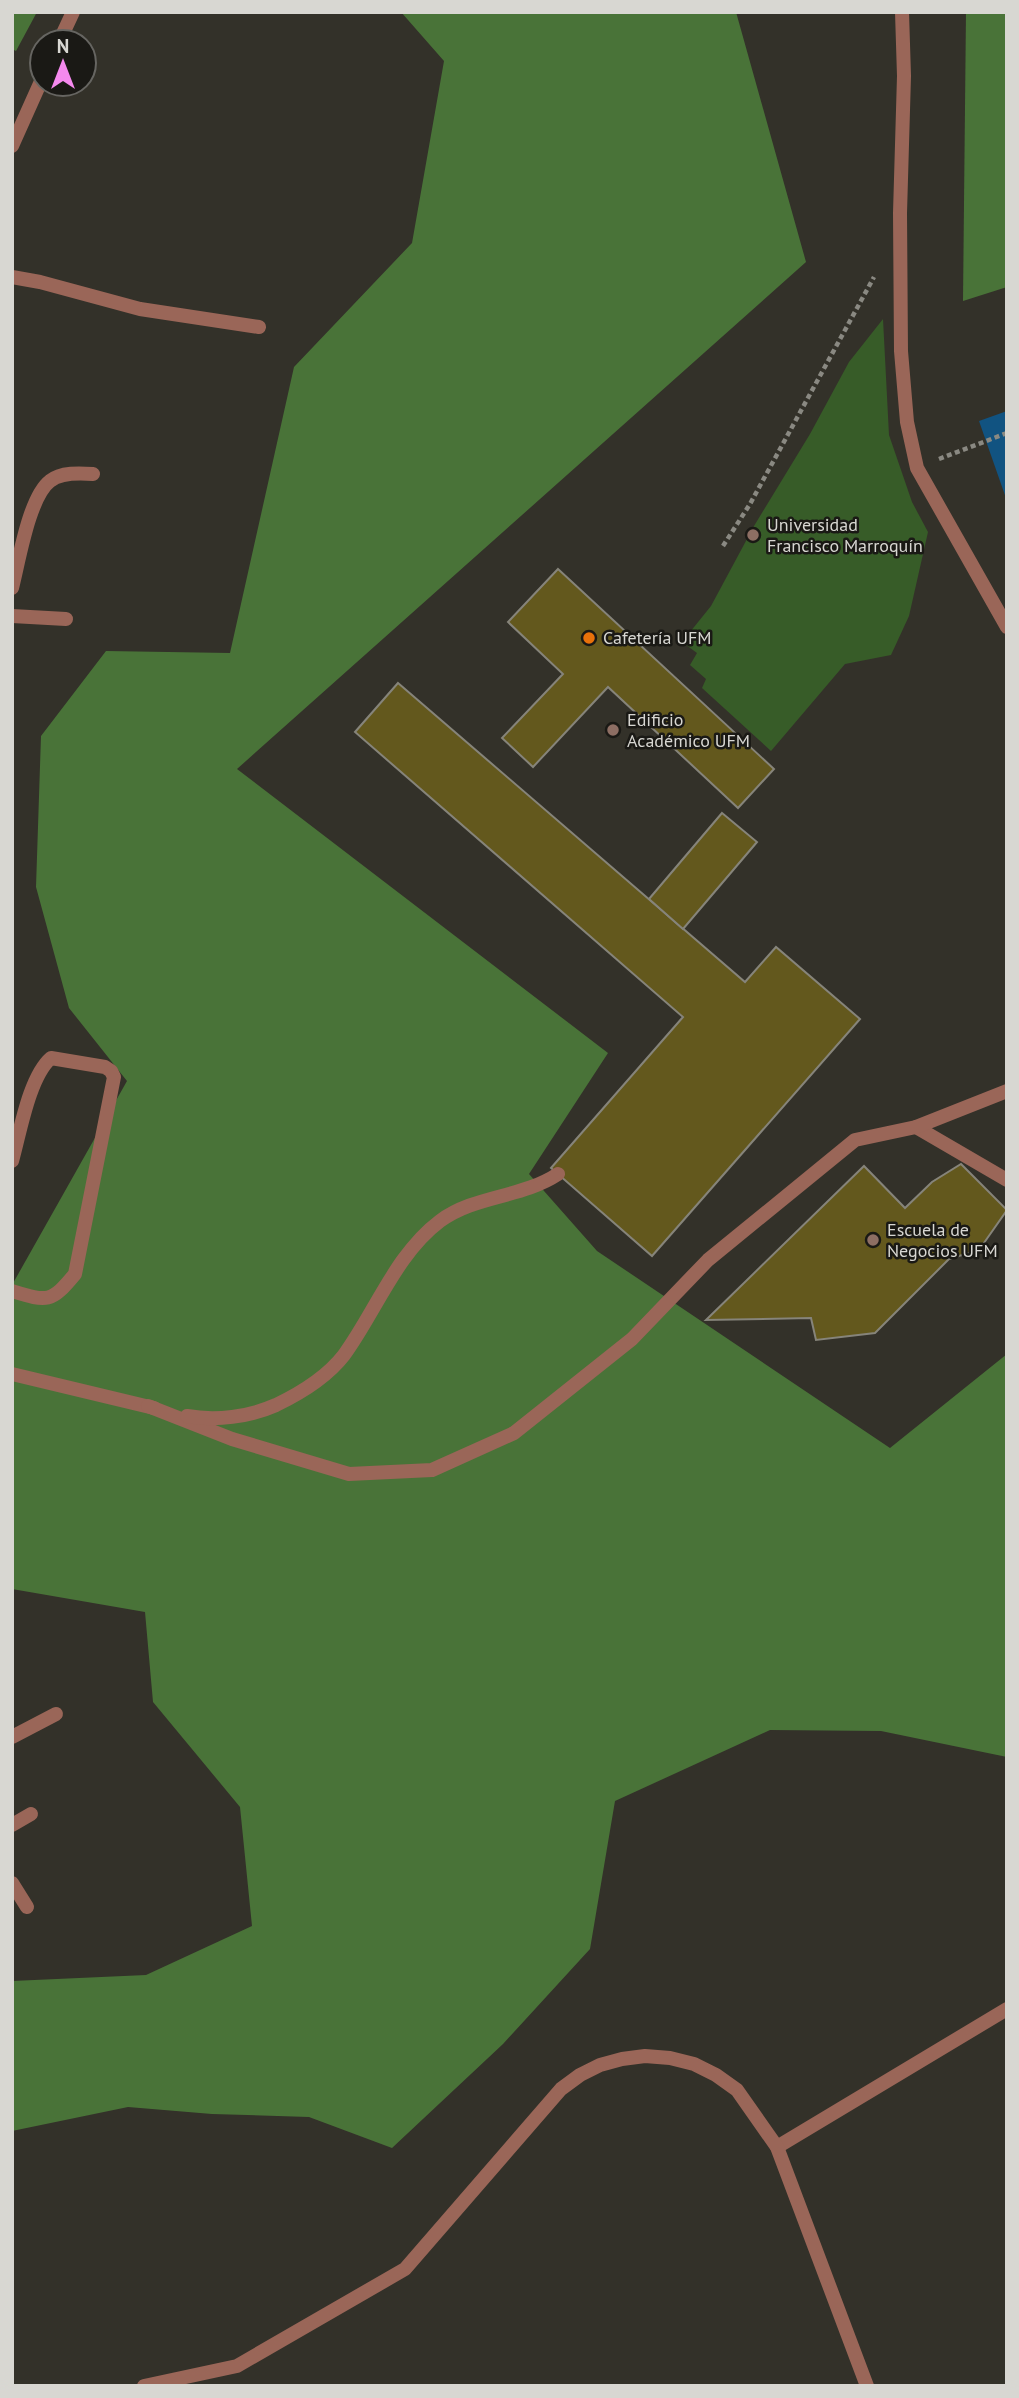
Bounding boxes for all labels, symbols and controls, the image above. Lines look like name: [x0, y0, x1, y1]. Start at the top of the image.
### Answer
north arrow: [28, 28, 98, 98]
text: N: [57, 34, 69, 58]
place label: Universidad Francisco Marroquín: [767, 513, 923, 557]
marker: Universidad Francisco Marroquín: [745, 527, 761, 543]
place label: Cafetería UFM: [603, 626, 712, 649]
marker: Cafetería UFM: [581, 630, 597, 646]
place label: Edificio Académico UFM: [627, 708, 750, 752]
marker: Edificio Académico UFM: [605, 722, 621, 738]
place label: Escuela de Negocios UFM: [887, 1218, 998, 1262]
marker: Escuela de Negocios UFM: [865, 1232, 881, 1248]

